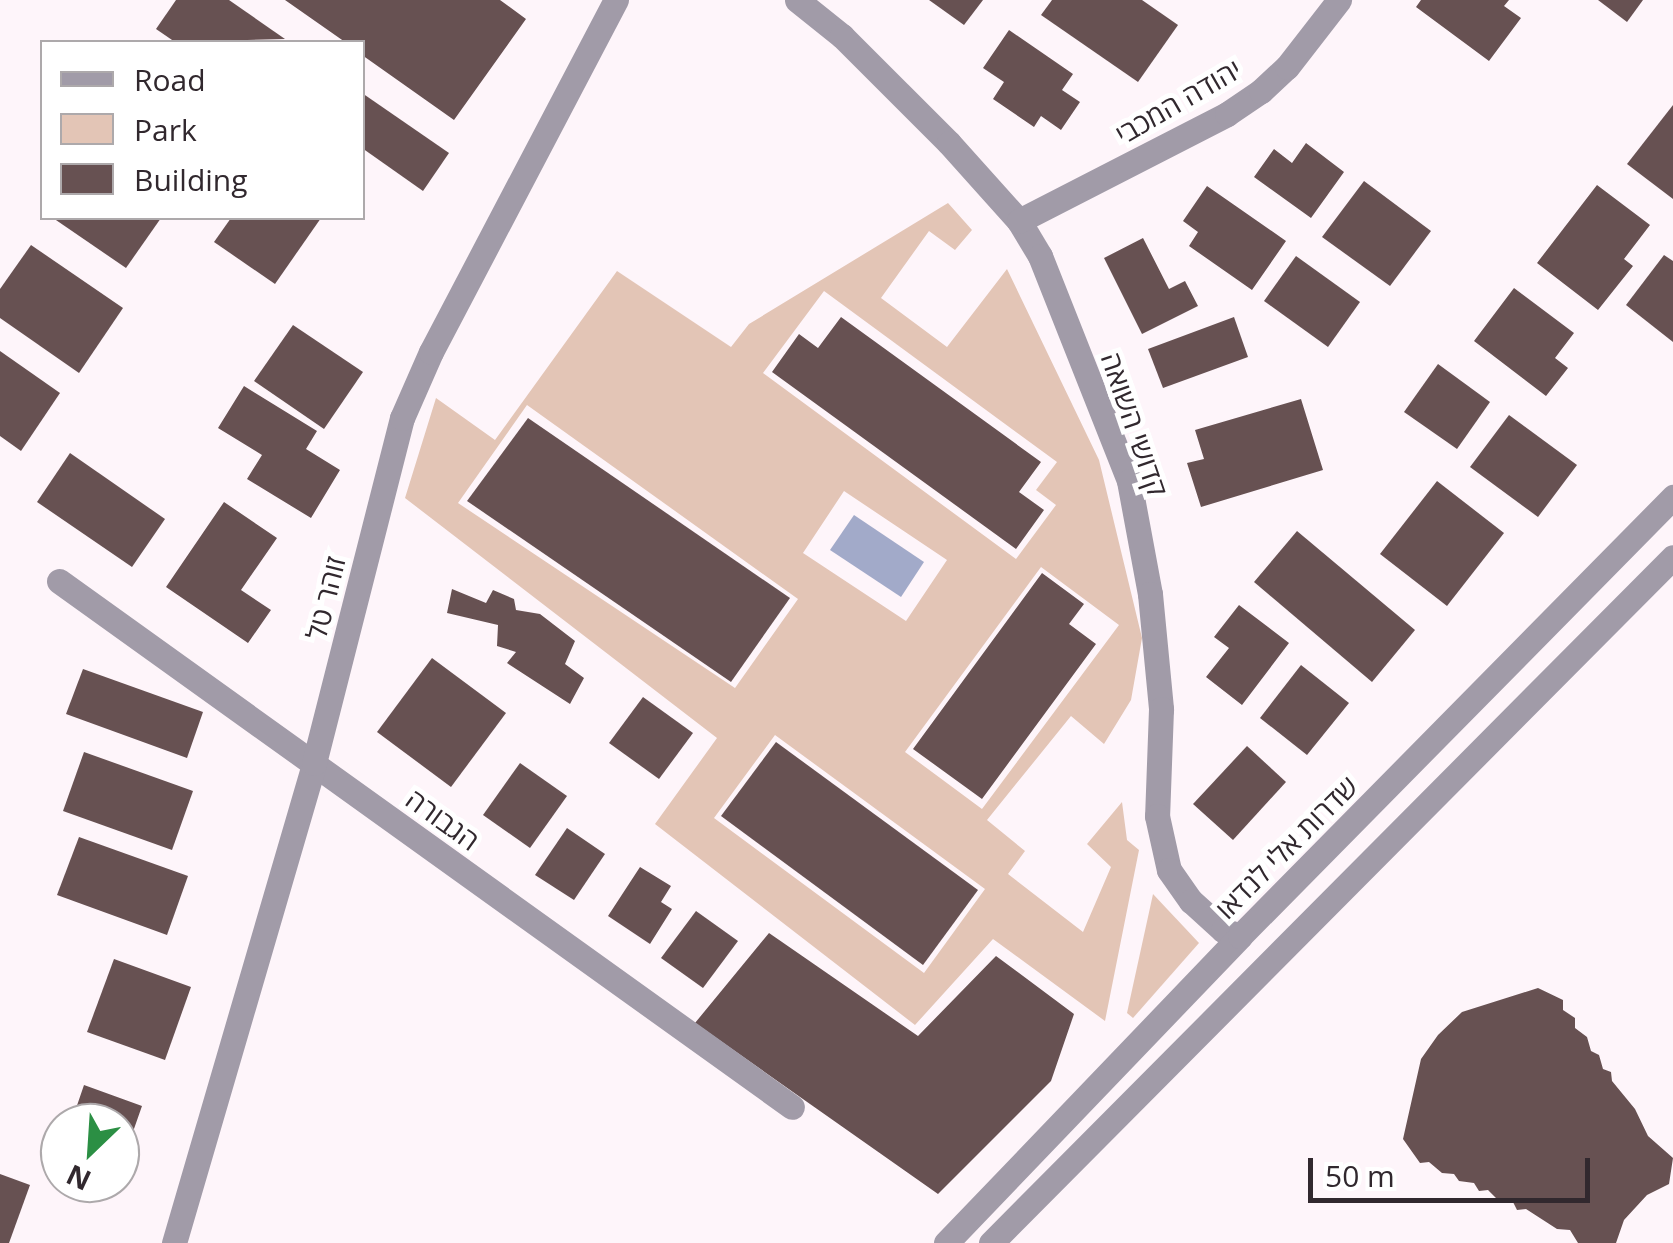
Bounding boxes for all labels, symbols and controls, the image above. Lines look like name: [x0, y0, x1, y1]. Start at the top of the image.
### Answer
legend: [40, 40, 365, 220]
street label: יהודה המכבי: [1109, 51, 1247, 151]
text: Road: [134, 59, 206, 100]
text: Park: [134, 109, 197, 150]
text: Building: [134, 159, 248, 200]
street label: קדושי השואה: [1095, 348, 1175, 500]
street label: זוהר טל: [298, 553, 352, 643]
street label: שדרות אלי לנדאו: [1208, 769, 1364, 925]
street label: הגבורה: [400, 781, 486, 857]
north arrow: [40, 1103, 140, 1203]
scale bar: [1313, 1138, 1596, 1200]
text: 50 m: [1325, 1155, 1395, 1196]
text: N: [60, 1156, 97, 1200]

